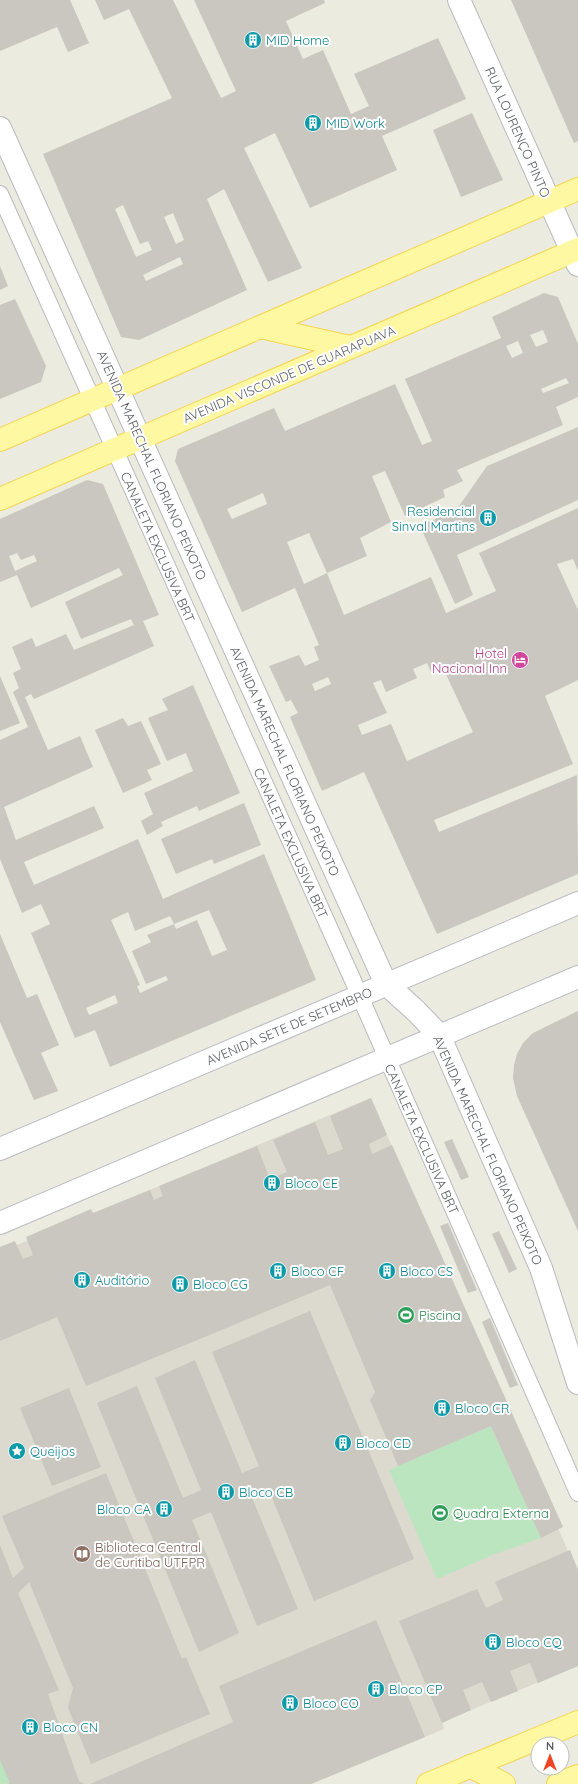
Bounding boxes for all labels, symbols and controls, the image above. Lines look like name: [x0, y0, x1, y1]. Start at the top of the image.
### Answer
building icon: MID Home: [243, 30, 263, 50]
place label: MID Home: [266, 32, 329, 48]
street label: RUA LOURENÇO PINTO: [482, 64, 554, 200]
building icon: MID Work: [303, 113, 323, 133]
place label: MID Work: [326, 115, 385, 131]
street label: AVENIDA VISCONDE DE GUARAPUAVA: [180, 322, 398, 426]
street label: AVENIDA MARECHAL FLORIANO PEIXOTO: [94, 348, 210, 582]
street label: CANALETA EXCLUSIVA BRT: [118, 469, 199, 625]
place label: Residencial Sinval Martins: [392, 503, 475, 534]
building icon: Residencial Sinval Martins: [478, 508, 498, 528]
street label: AVENIDA MARECHAL FLORIANO PEIXOTO: [227, 644, 343, 878]
place label: Hotel Nacional Inn: [432, 645, 507, 676]
hotel icon: Hotel Nacional Inn: [510, 650, 530, 670]
street label: CANALETA EXCLUSIVA BRT: [251, 765, 332, 921]
street label: AVENIDA SETE DE SETEMBRO: [204, 984, 374, 1068]
street label: AVENIDA MARECHAL FLORIANO PEIXOTO: [430, 1033, 546, 1267]
street label: CANALETA EXCLUSIVA BRT: [382, 1061, 463, 1217]
building icon: Bloco CE: [262, 1173, 282, 1193]
place label: Bloco CE: [285, 1175, 338, 1191]
building icon: Bloco CF: [268, 1261, 288, 1281]
building icon: Bloco CS: [377, 1261, 397, 1281]
place label: Bloco CF: [291, 1263, 344, 1279]
place label: Bloco CS: [400, 1263, 453, 1279]
building icon: Auditório: [72, 1270, 92, 1290]
place label: Auditório: [95, 1272, 149, 1288]
building icon: Bloco CG: [170, 1274, 190, 1294]
place label: Bloco CG: [193, 1276, 248, 1292]
sports icon: Piscina: [396, 1305, 416, 1325]
place label: Piscina: [419, 1307, 461, 1323]
building icon: Bloco CR: [432, 1398, 452, 1418]
place label: Bloco CR: [455, 1400, 510, 1416]
building icon: Bloco CD: [333, 1433, 353, 1453]
place label: Bloco CD: [356, 1435, 411, 1451]
place icon: Queijos: [7, 1441, 27, 1461]
place label: Queijos: [30, 1443, 75, 1459]
building icon: Bloco CB: [216, 1482, 236, 1502]
place label: Bloco CB: [239, 1484, 293, 1500]
building icon: Bloco CA: [154, 1499, 174, 1519]
place label: Bloco CA: [97, 1501, 152, 1517]
sports icon: Quadra Externa: [430, 1503, 450, 1523]
place label: Quadra Externa: [453, 1505, 549, 1521]
place label: Biblioteca Central de Curitiba UTFPR: [95, 1539, 205, 1570]
library icon: Biblioteca Central de Curitiba UTFPR: [72, 1544, 92, 1564]
building icon: Bloco CQ: [483, 1632, 503, 1652]
place label: Bloco CQ: [506, 1634, 563, 1650]
building icon: Bloco CP: [366, 1679, 386, 1699]
place label: Bloco CP: [389, 1681, 443, 1697]
building icon: Bloco CO: [280, 1693, 300, 1713]
place label: Bloco CO: [303, 1695, 359, 1711]
building icon: Bloco CN: [20, 1717, 40, 1737]
place label: Bloco CN: [43, 1719, 98, 1735]
north arrow: [530, 1736, 570, 1776]
text: N: [546, 1739, 554, 1753]

